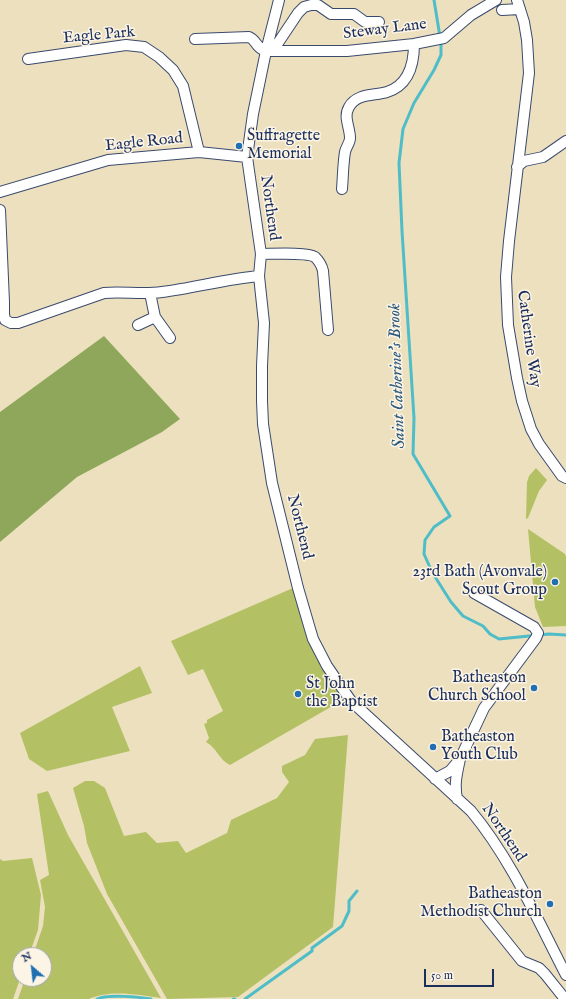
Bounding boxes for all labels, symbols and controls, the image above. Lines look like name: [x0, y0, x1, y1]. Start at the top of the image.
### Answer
street label: Steway Lane: [342, 15, 428, 45]
street label: Eagle Park: [62, 23, 136, 49]
place label: Suffragette Memorial: [247, 127, 320, 165]
street label: Eagle Road: [104, 129, 184, 157]
marker: Suffragette Memorial: [234, 141, 244, 151]
street label: Northend: [255, 174, 283, 242]
street label: Catherine Way: [512, 289, 544, 389]
water label: Saint Catherine's Brook: [385, 303, 411, 449]
street label: Northend: [282, 493, 316, 561]
place label: 23rd Bath (Avonvale) Scout Group: [412, 563, 547, 601]
marker: 23rd Bath (Avonvale) Scout Group: [550, 577, 560, 587]
place label: Batheaston Church School: [428, 669, 526, 707]
place label: St John the Baptist: [306, 675, 378, 713]
marker: Batheaston Church School: [529, 683, 539, 693]
marker: St John the Baptist: [293, 689, 303, 699]
place label: Batheaston Youth Club: [441, 728, 518, 766]
marker: Batheaston Youth Club: [428, 742, 438, 752]
street label: Northend: [477, 800, 529, 866]
place label: Batheaston Methodist Church: [420, 885, 542, 923]
marker: Batheaston Methodist Church: [545, 899, 555, 909]
north arrow: [12, 947, 52, 987]
text: N: [19, 949, 34, 966]
scale bar: [426, 961, 496, 987]
text: 50 m: [431, 968, 453, 983]

